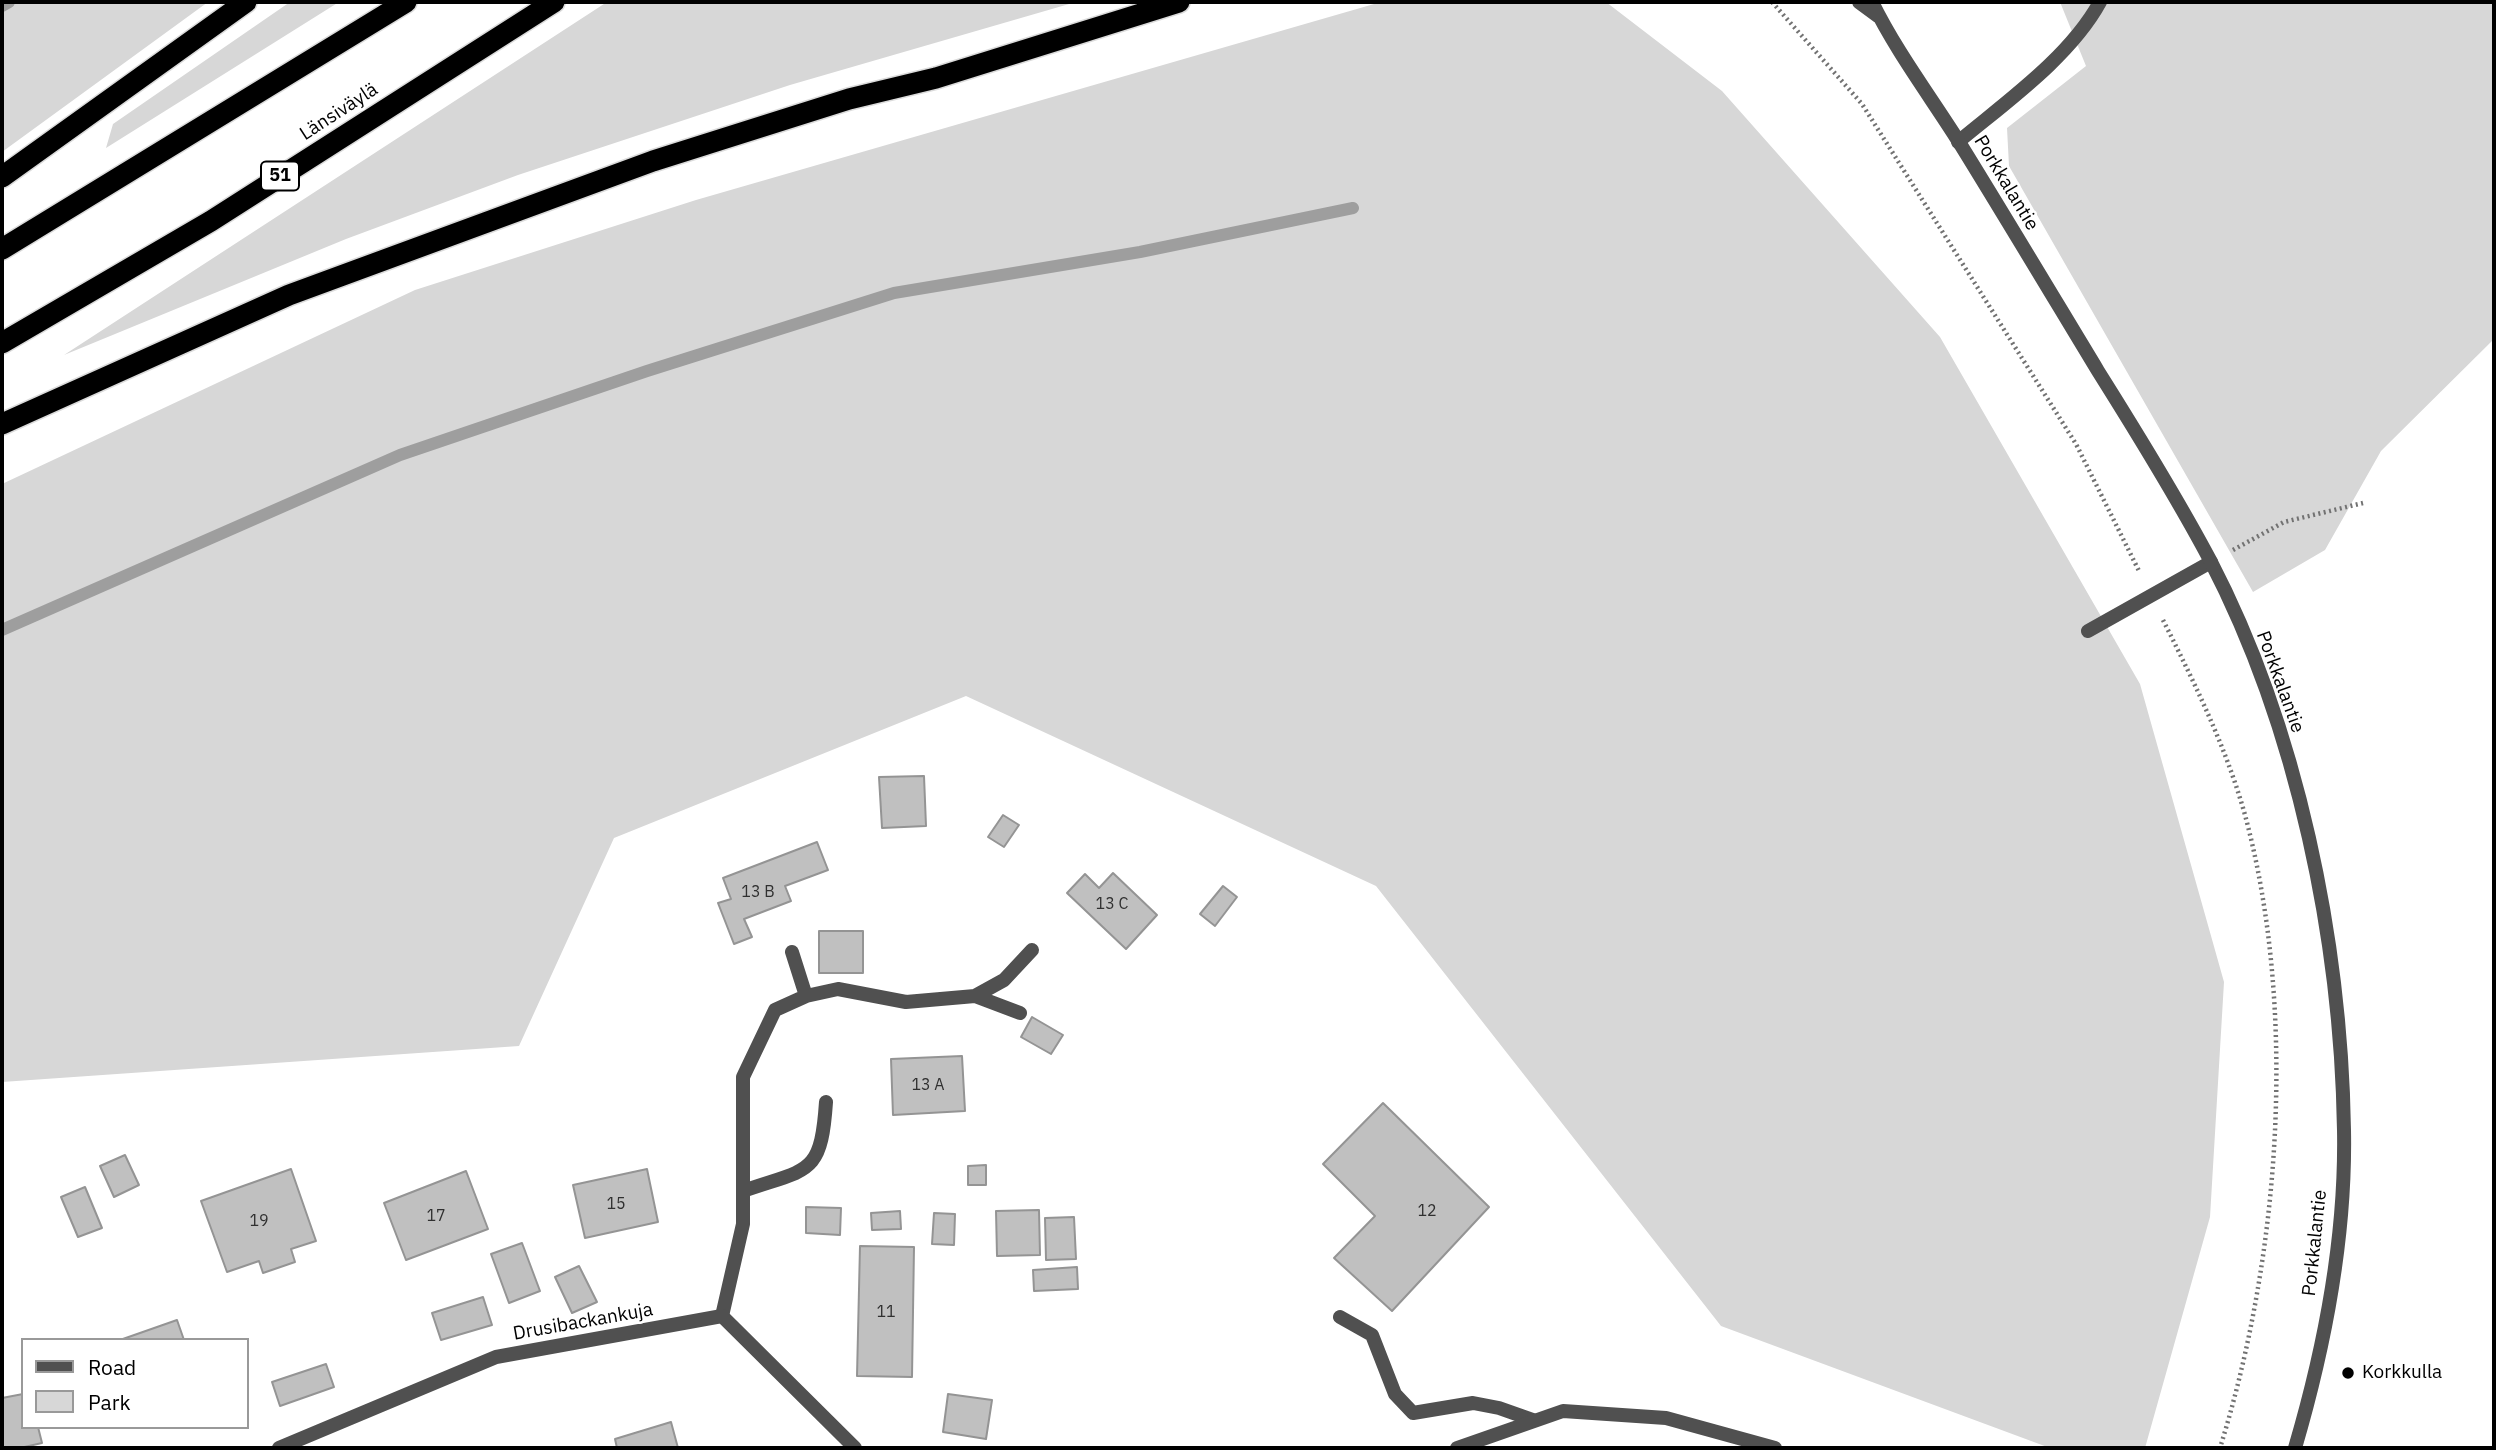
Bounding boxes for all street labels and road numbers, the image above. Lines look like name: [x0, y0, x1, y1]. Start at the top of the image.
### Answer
street label: Länsiväylä: [296, 78, 382, 146]
street label: Porkkalantie: [1969, 131, 2043, 235]
road number: 51: [261, 162, 299, 190]
street label: Porkkalantie: [2251, 628, 2309, 736]
street label: Porkkalantie: [2298, 1189, 2332, 1297]
street label: Drusibackankuja: [511, 1298, 655, 1346]

